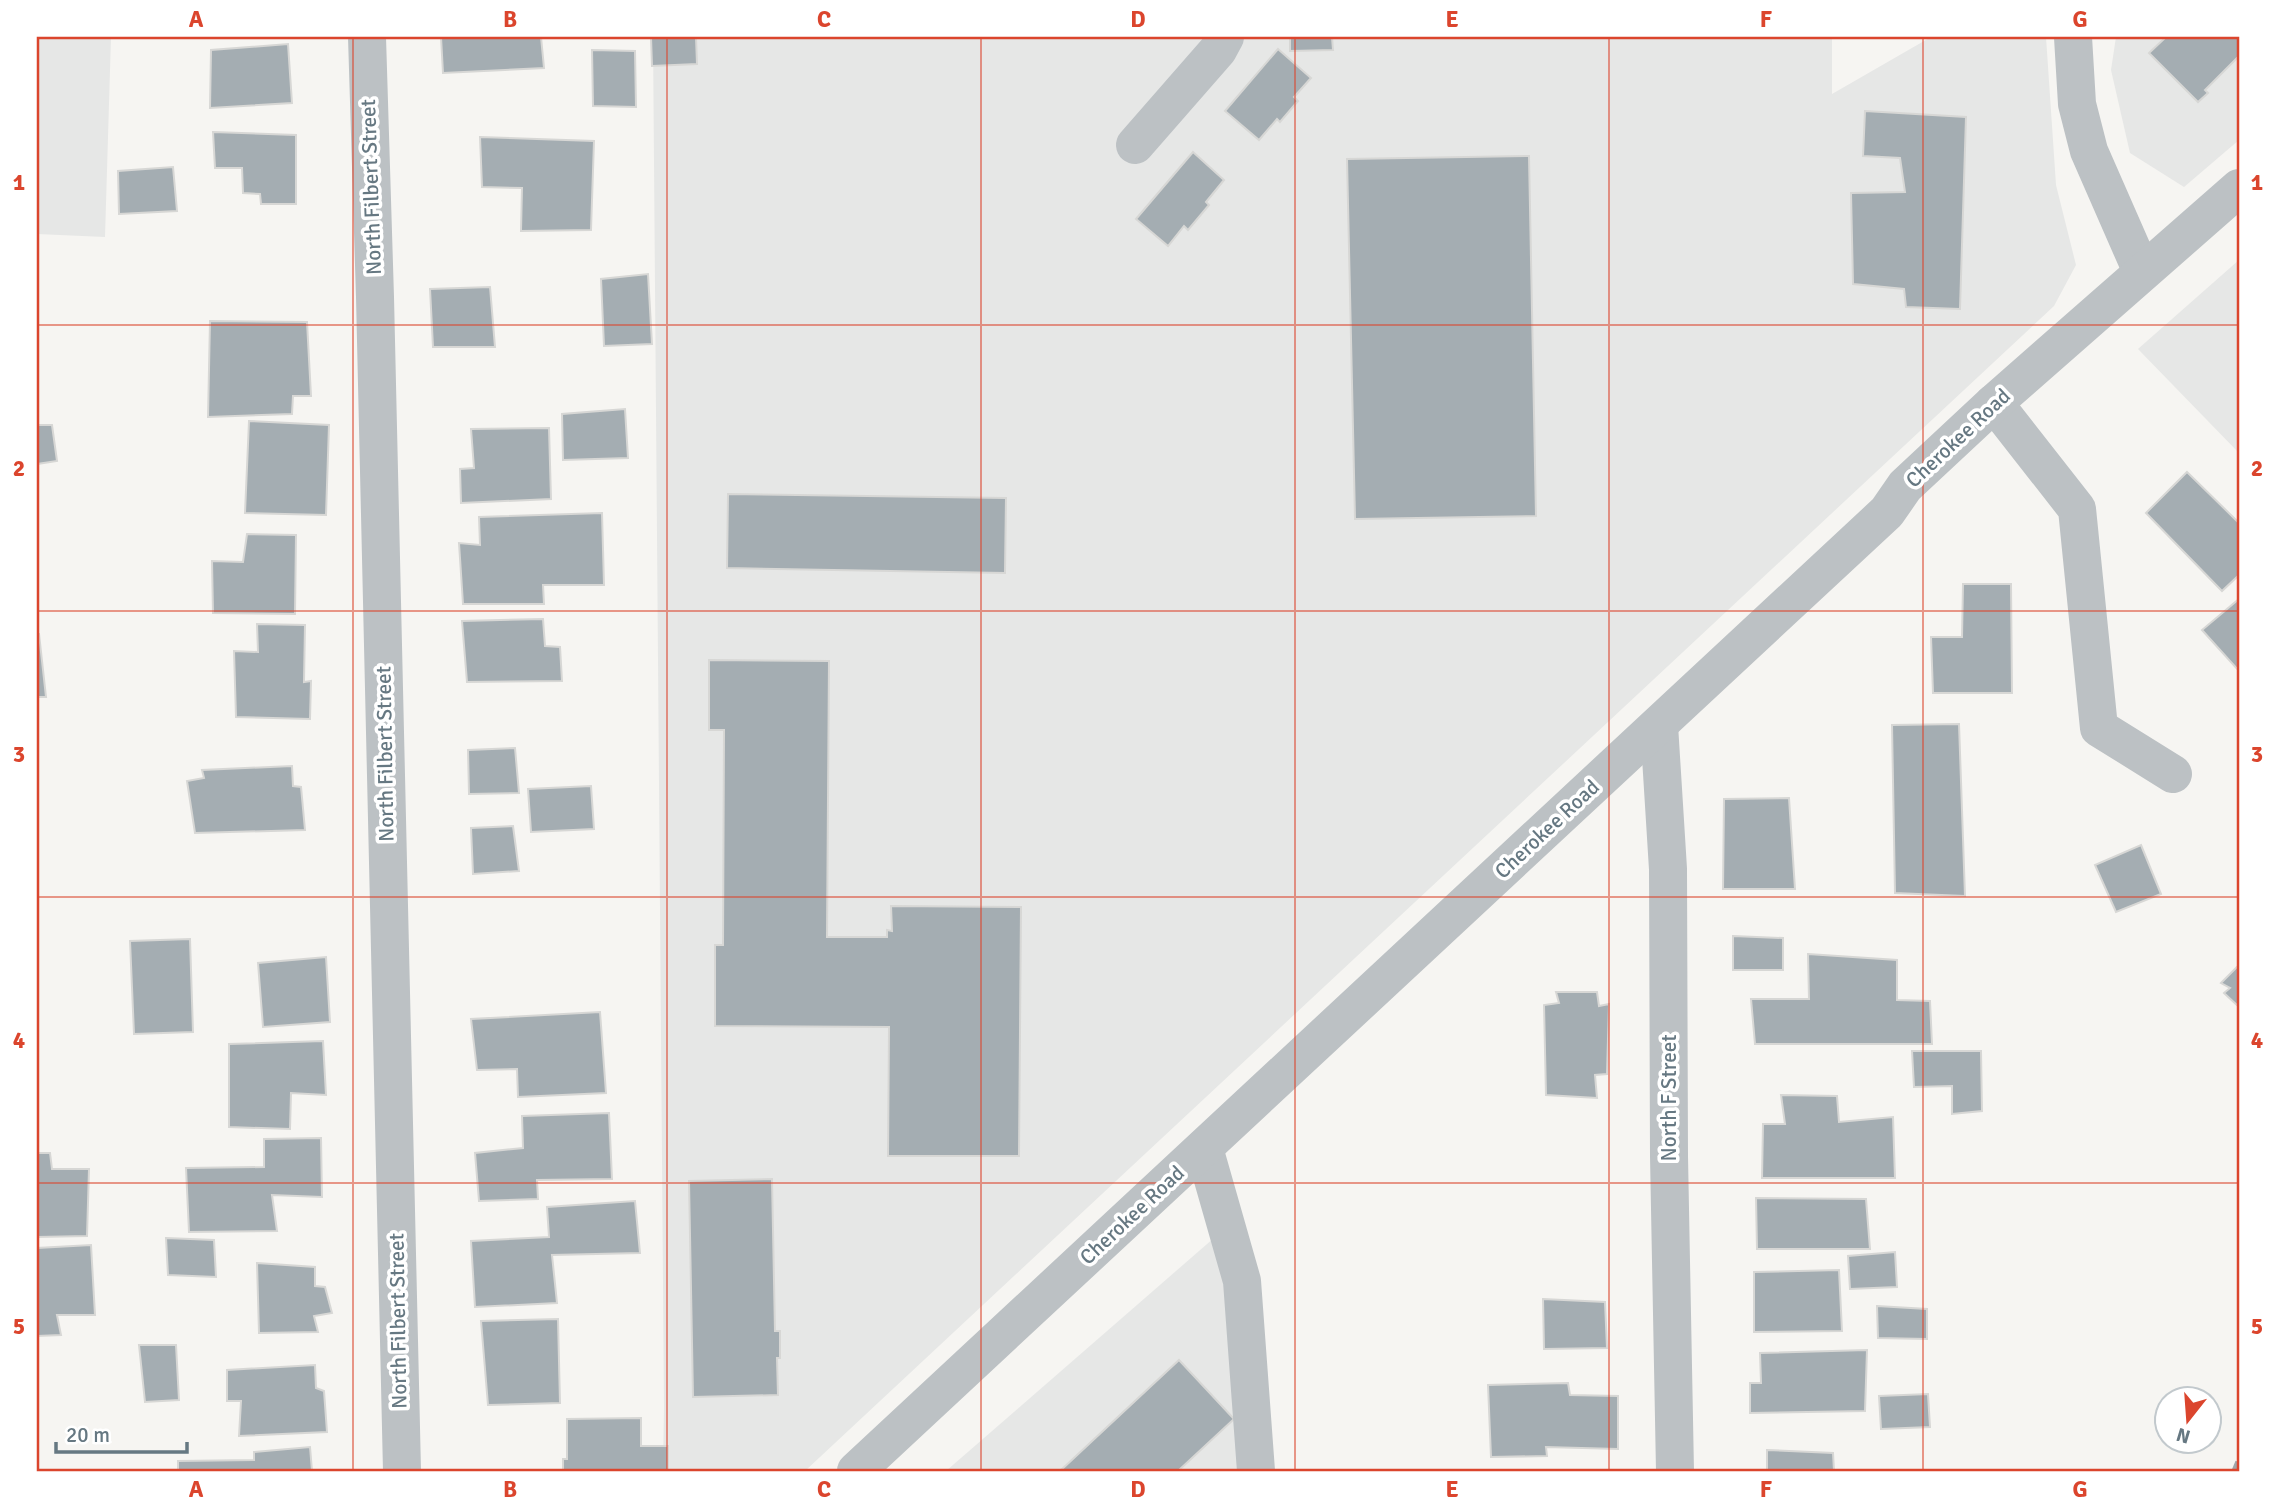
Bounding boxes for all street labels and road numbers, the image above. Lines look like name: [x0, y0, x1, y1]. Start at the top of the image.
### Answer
street label: North Filbert Street: [355, 99, 387, 275]
street label: Cherokee Road: [1900, 383, 2016, 493]
street label: North Filbert Street: [370, 666, 400, 842]
street label: Cherokee Road: [1489, 774, 1605, 884]
street label: North F Street: [1656, 1034, 1682, 1162]
street label: Cherokee Road: [1074, 1160, 1190, 1270]
street label: North Filbert Street: [383, 1233, 413, 1409]

